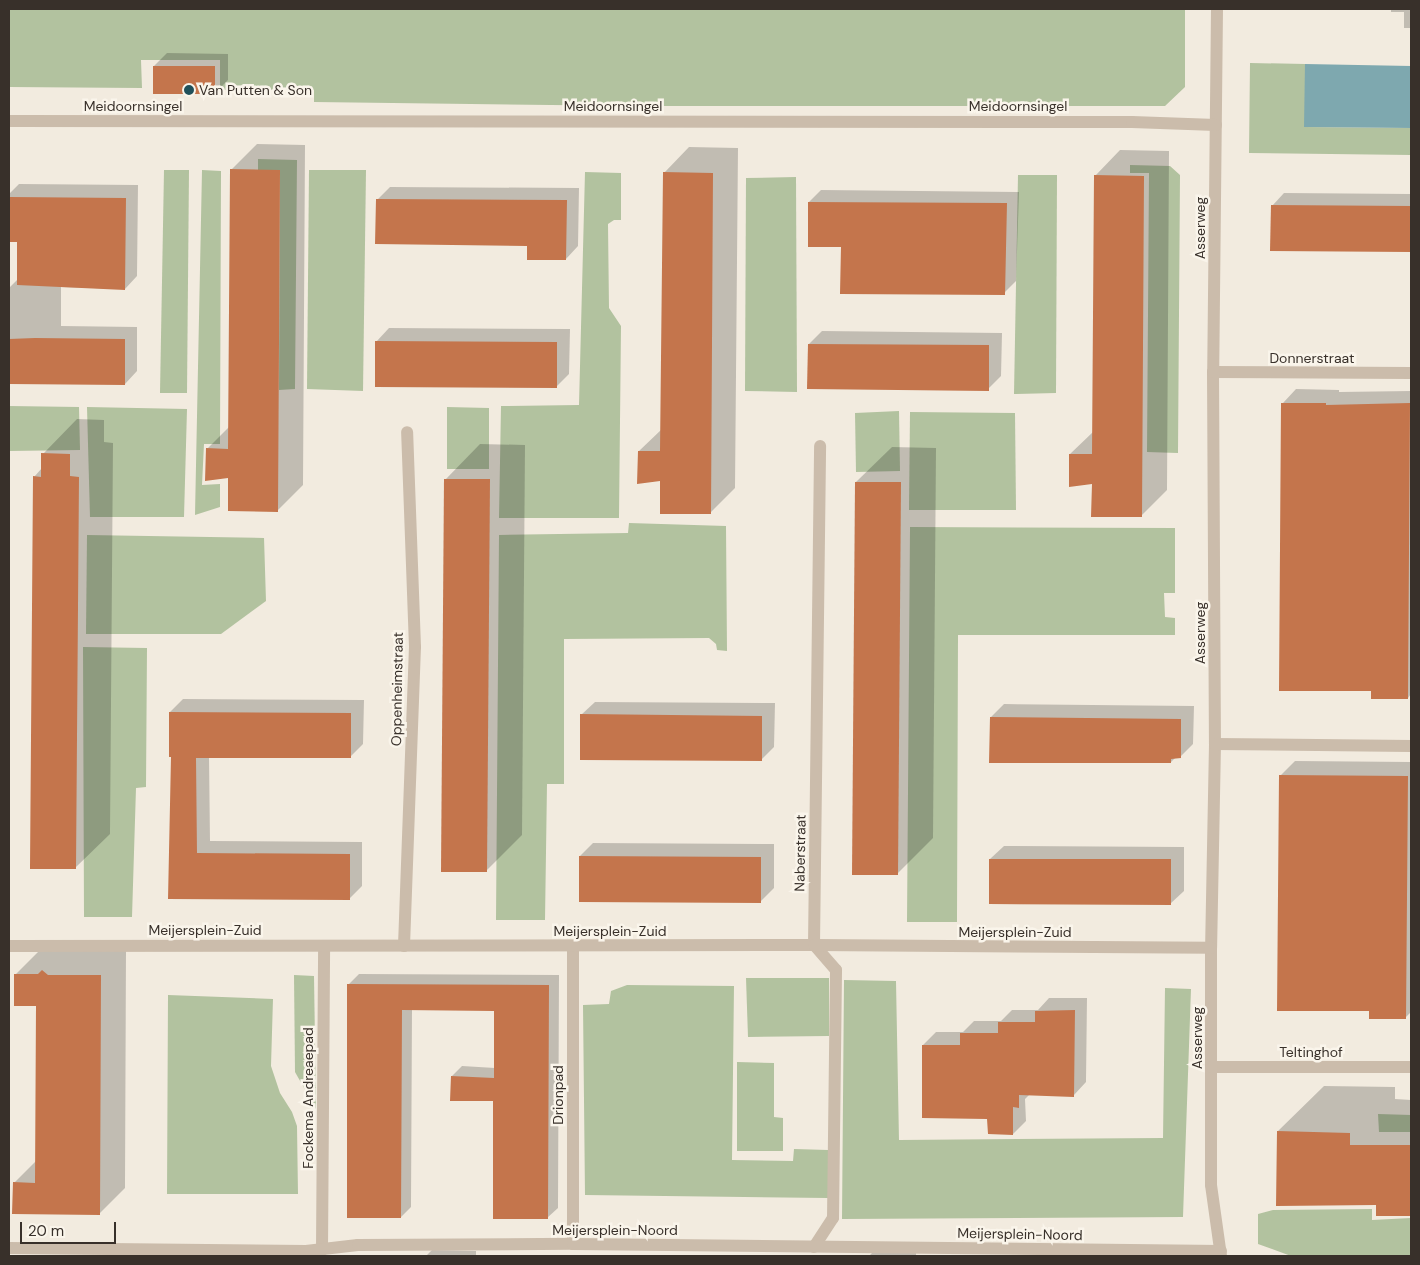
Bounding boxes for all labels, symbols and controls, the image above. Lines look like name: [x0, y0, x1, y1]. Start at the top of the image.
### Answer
place label: Van Putten & Son: [199, 82, 312, 98]
marker: Van Putten & Son: [183, 84, 195, 96]
street label: Meidoornsingel: [84, 98, 182, 114]
street label: Meidoornsingel: [564, 98, 662, 114]
street label: Meidoornsingel: [969, 98, 1067, 114]
street label: Asserweg: [1192, 197, 1208, 259]
street label: Donnerstraat: [1269, 350, 1355, 366]
street label: Asserweg: [1192, 602, 1208, 664]
street label: Oppenheimstraat: [388, 632, 406, 746]
street label: Naberstraat: [791, 814, 809, 892]
street label: Meijersplein-Zuid: [148, 922, 262, 938]
street label: Meijersplein-Zuid: [553, 923, 667, 939]
street label: Meijersplein-Zuid: [958, 924, 1072, 940]
street label: Asserweg: [1189, 1007, 1205, 1069]
street label: Fockema Andreaepad: [300, 1027, 316, 1169]
street label: Teltinghof: [1279, 1044, 1343, 1060]
street label: Drionpad: [550, 1065, 566, 1125]
scale bar: [22, 1212, 119, 1244]
text: 20 m: [28, 1221, 64, 1241]
street label: Meijersplein-Noord: [552, 1222, 678, 1238]
street label: Meijersplein-Noord: [957, 1225, 1083, 1243]

